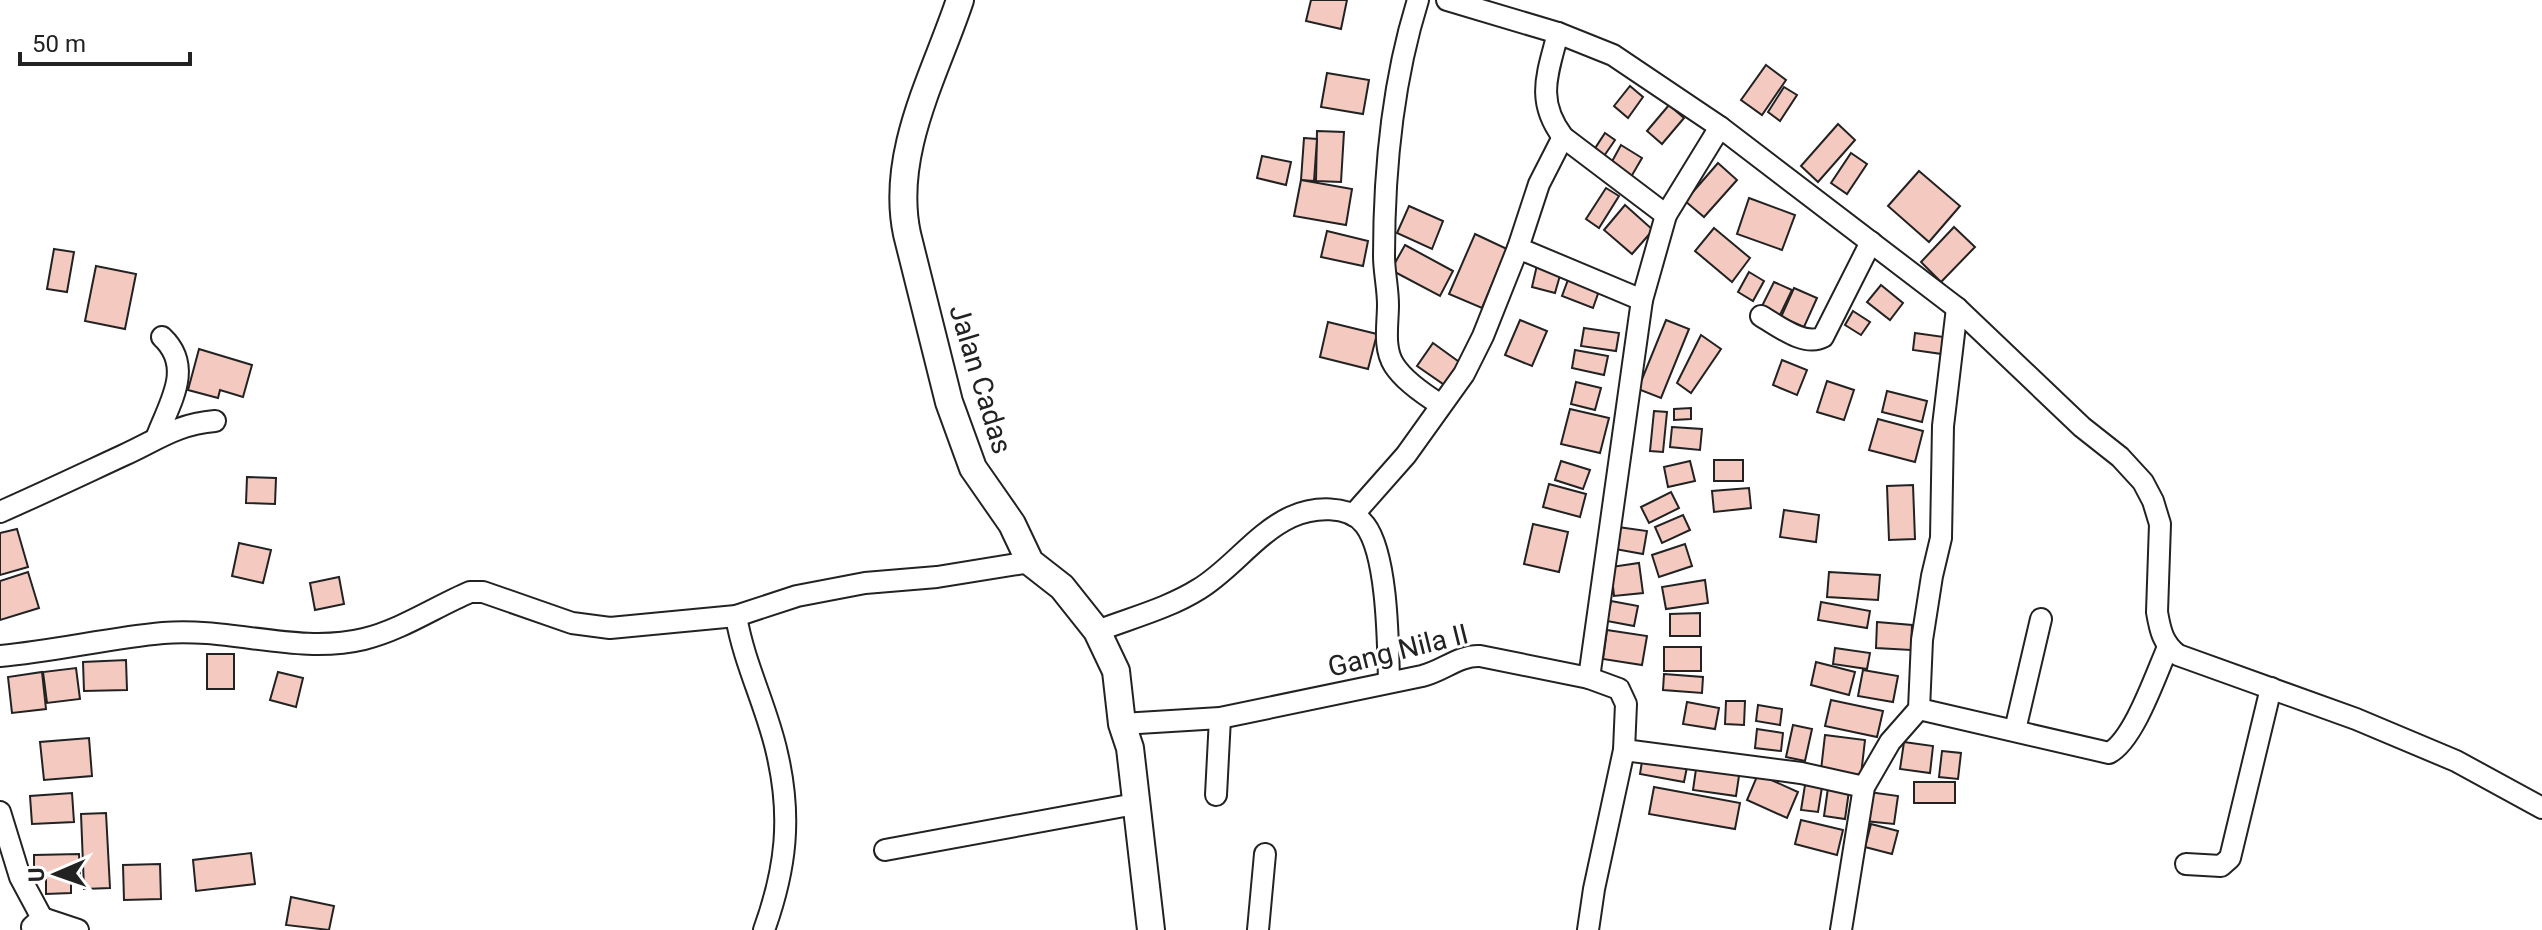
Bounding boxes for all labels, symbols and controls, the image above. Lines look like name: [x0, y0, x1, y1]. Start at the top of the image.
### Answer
scale bar: [20, 16, 190, 66]
text: 50 m: [32, 30, 86, 58]
street label: Jalan Cadas: [942, 301, 1019, 458]
street label: Gang Nila II: [1325, 617, 1472, 684]
north arrow: [16, 834, 96, 914]
text: U: [24, 867, 49, 882]

